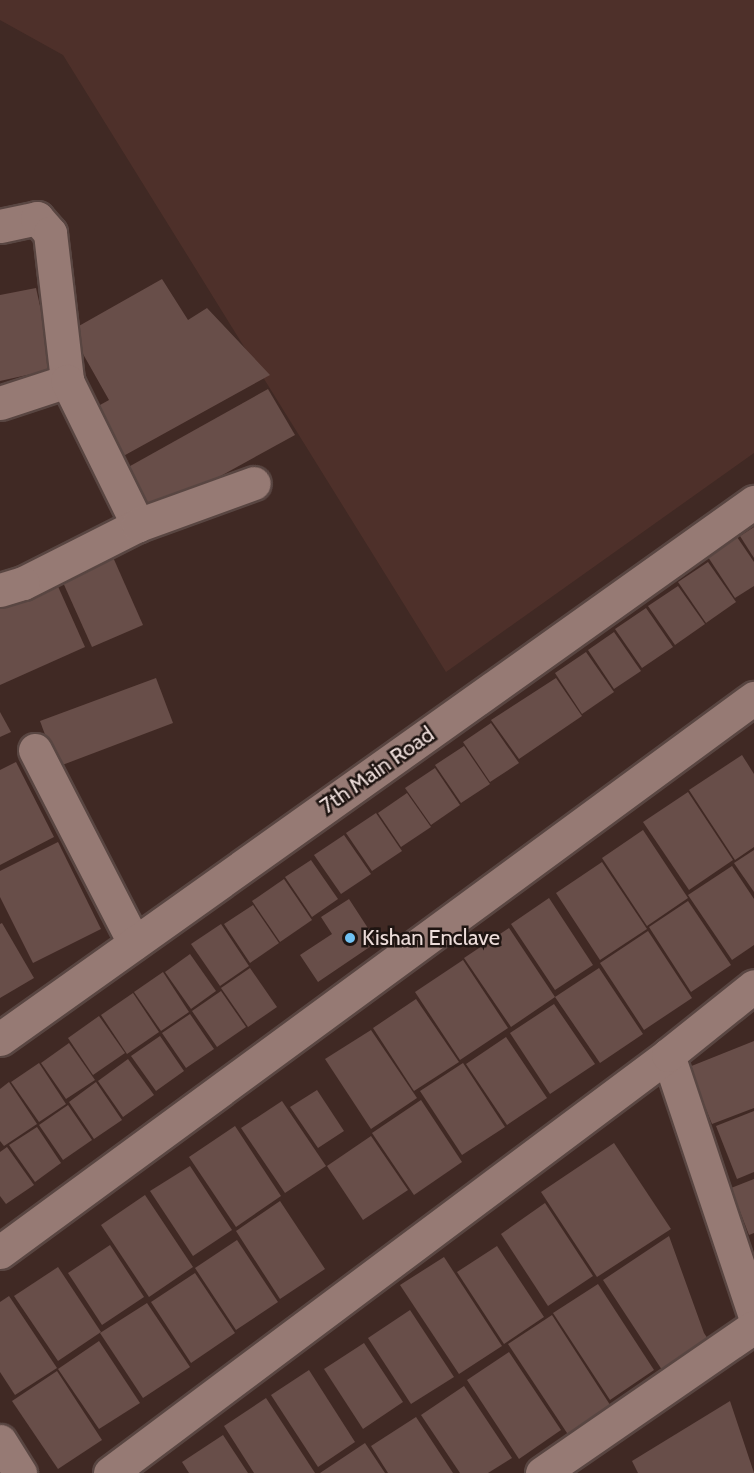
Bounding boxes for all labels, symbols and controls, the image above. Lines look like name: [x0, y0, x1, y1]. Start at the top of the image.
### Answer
street label: 7th Main Road: [315, 721, 439, 819]
place label: Kishan Enclave: [362, 925, 500, 951]
marker: Kishan Enclave: [343, 931, 357, 945]

